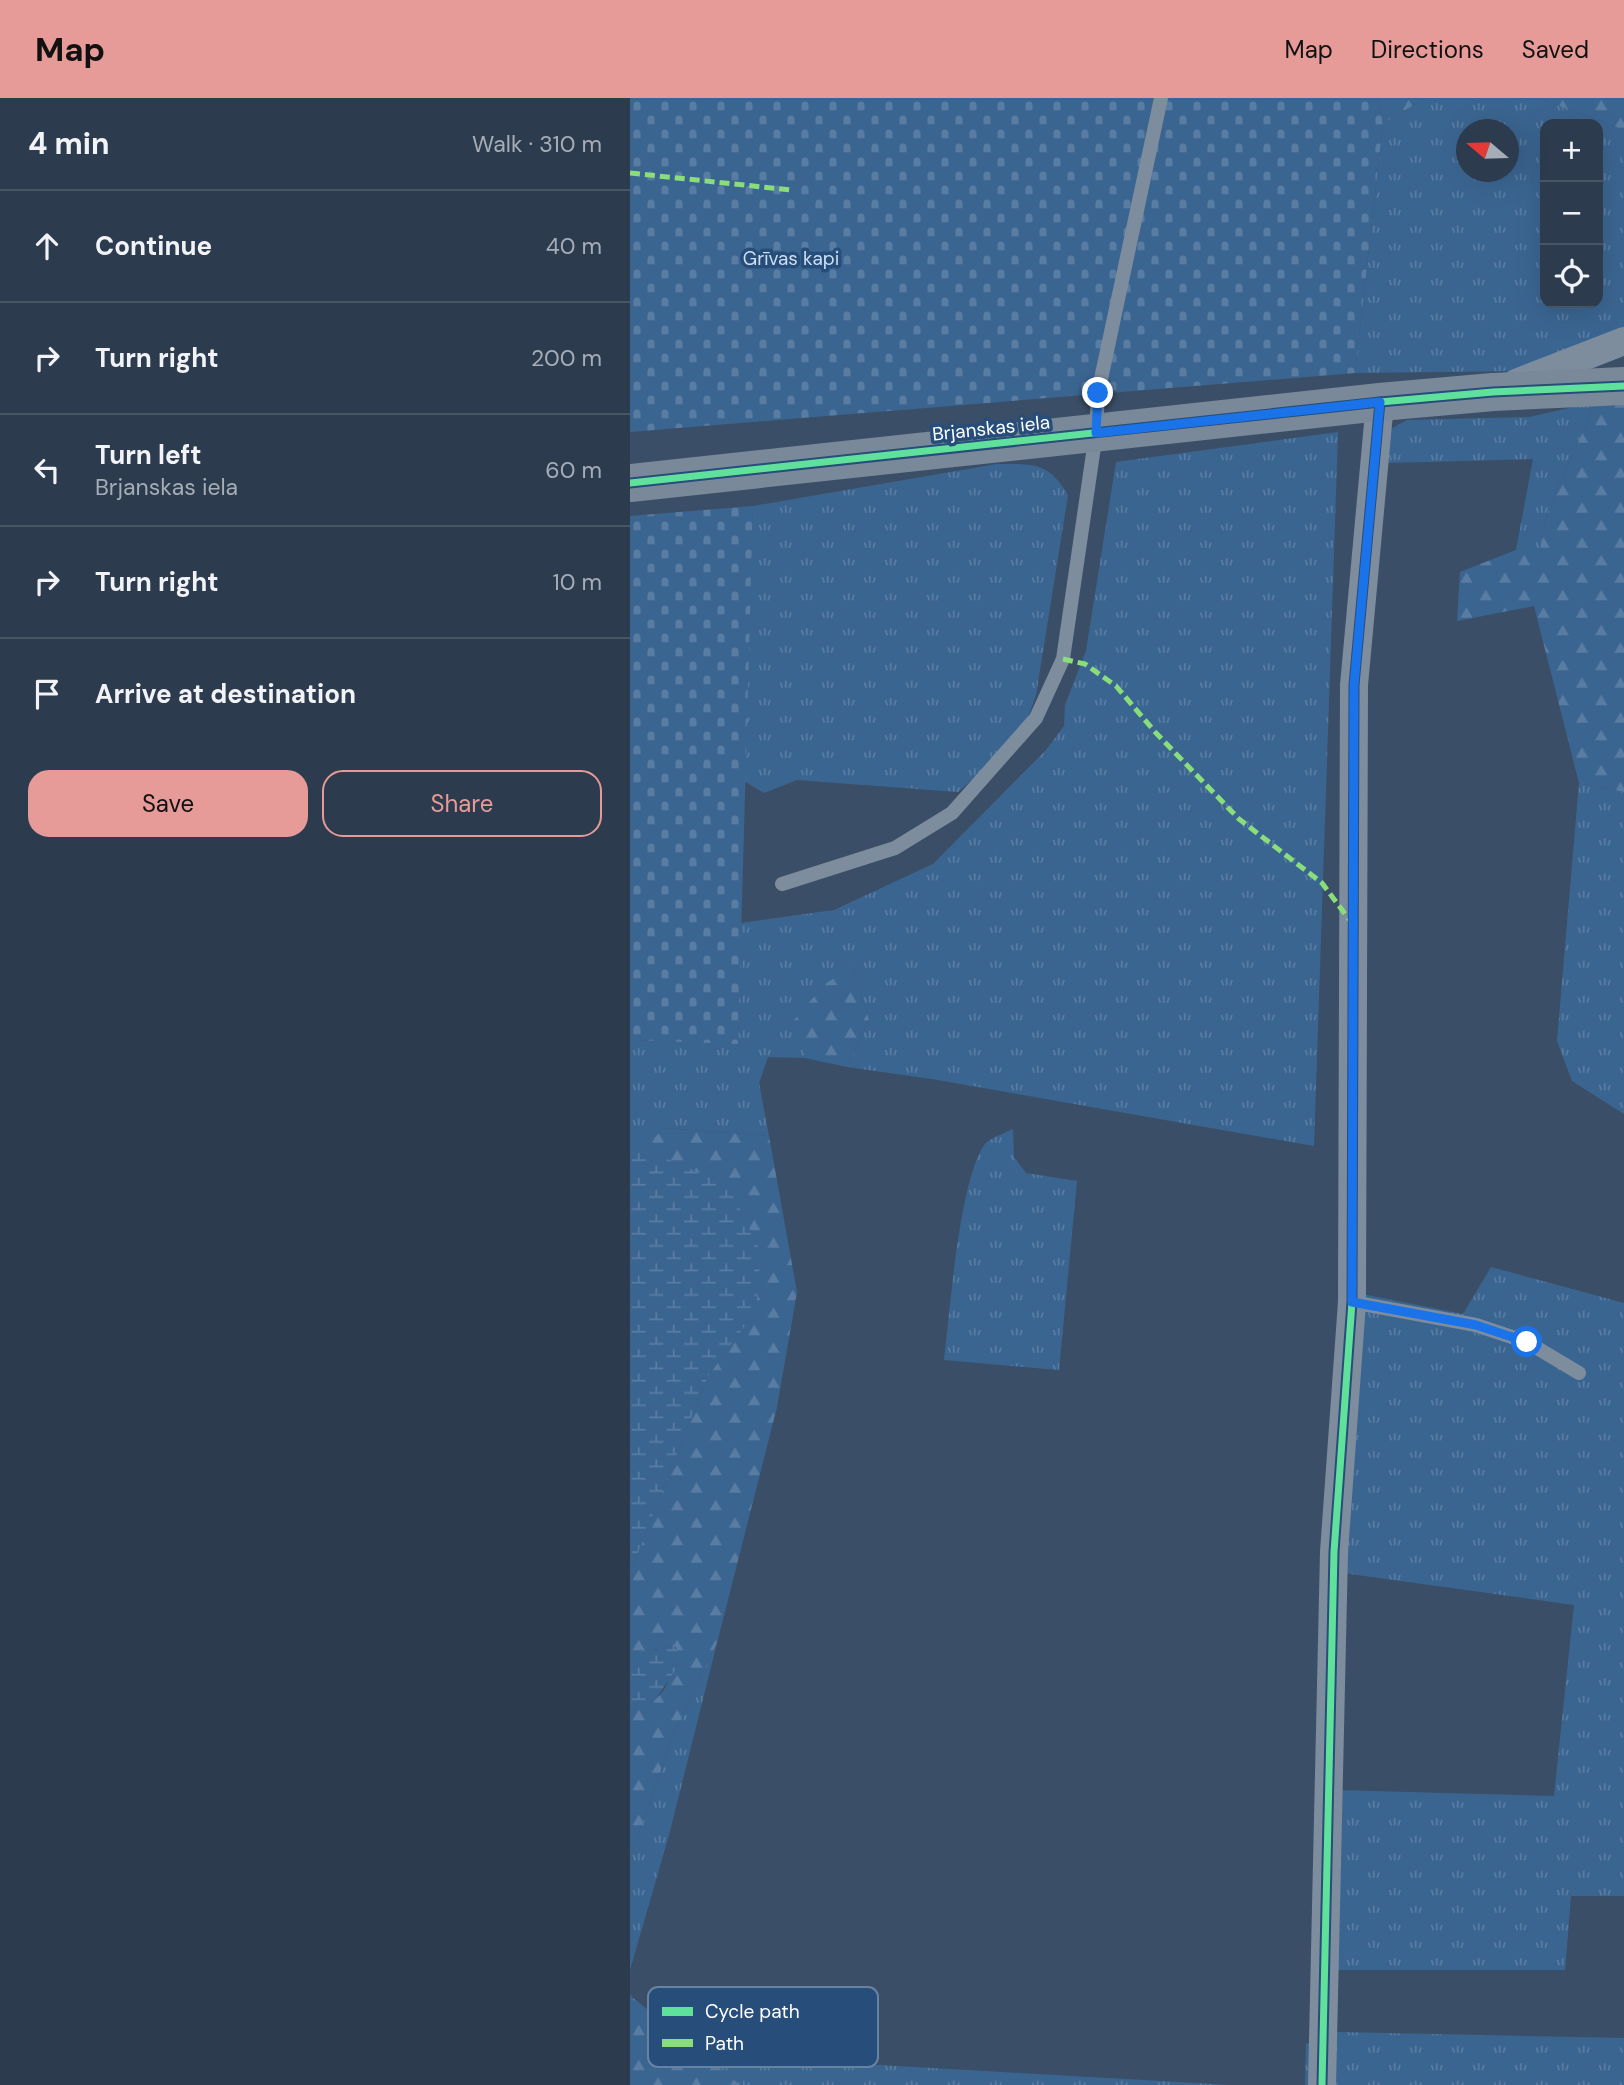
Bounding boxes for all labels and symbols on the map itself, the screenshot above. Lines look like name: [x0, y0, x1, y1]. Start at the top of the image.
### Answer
north arrow: [1456, 119, 1519, 182]
park label: Grīvas kapi: [743, 246, 839, 271]
route end: [1082, 377, 1113, 408]
street label: Brjanskas iela: [931, 409, 1051, 447]
route start: [1511, 1326, 1542, 1357]
legend: [648, 1987, 878, 2067]
text: Cycle path: [705, 1999, 800, 2024]
text: Path: [705, 2031, 744, 2056]

